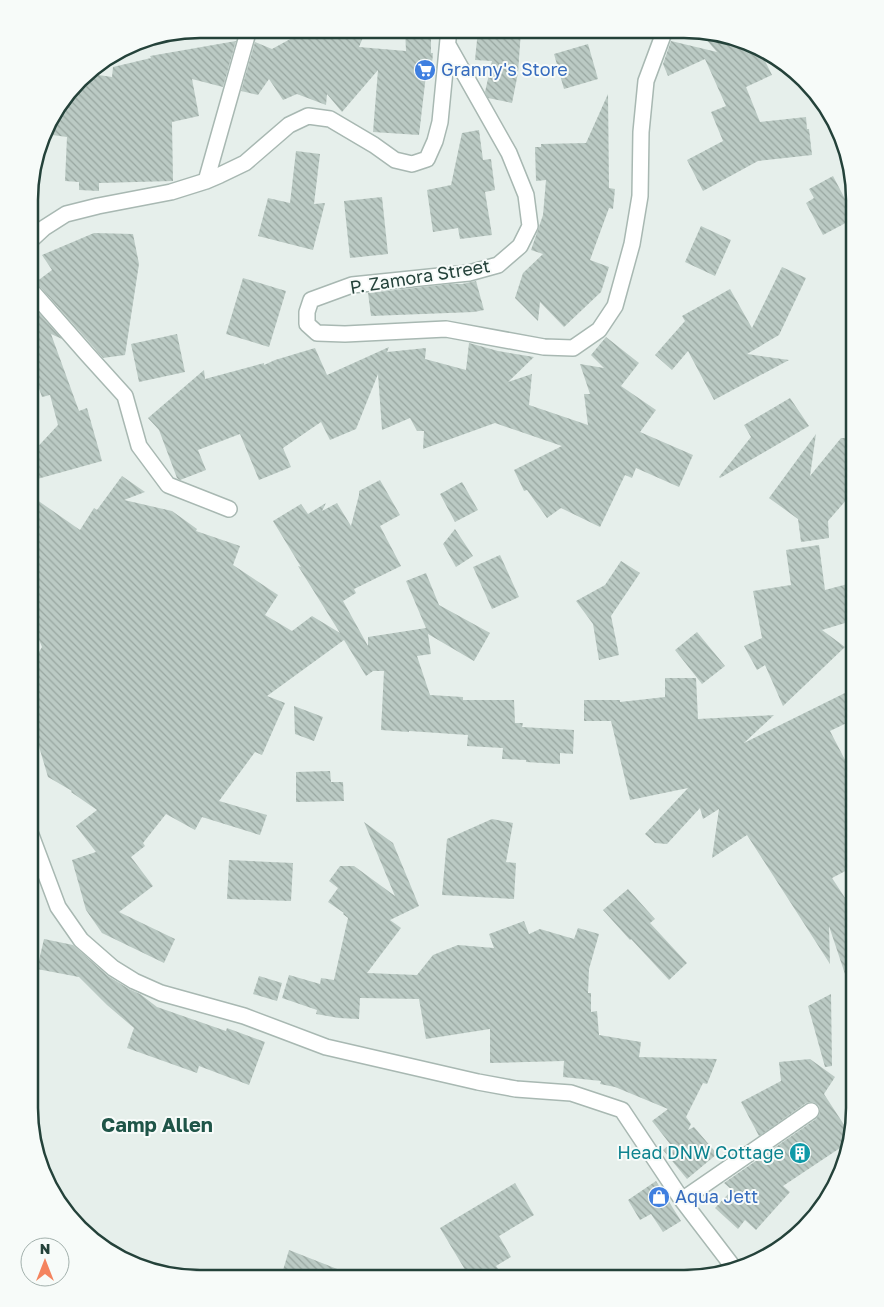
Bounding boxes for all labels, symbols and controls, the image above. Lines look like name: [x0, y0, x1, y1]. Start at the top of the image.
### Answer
supermarket icon: Granny's Store: [413, 58, 437, 82]
place label: Granny's Store: [441, 58, 568, 80]
street label: P. Zamora Street: [348, 254, 492, 298]
district label: Camp Allen: [101, 1112, 213, 1136]
place label: Head DNW Cottage: [617, 1141, 784, 1163]
building icon: Head DNW Cottage: [788, 1141, 812, 1165]
shop icon: Aqua Jett: [647, 1185, 671, 1209]
place label: Aqua Jett: [675, 1185, 758, 1207]
north arrow: [20, 1237, 70, 1287]
text: N: [40, 1240, 50, 1257]

